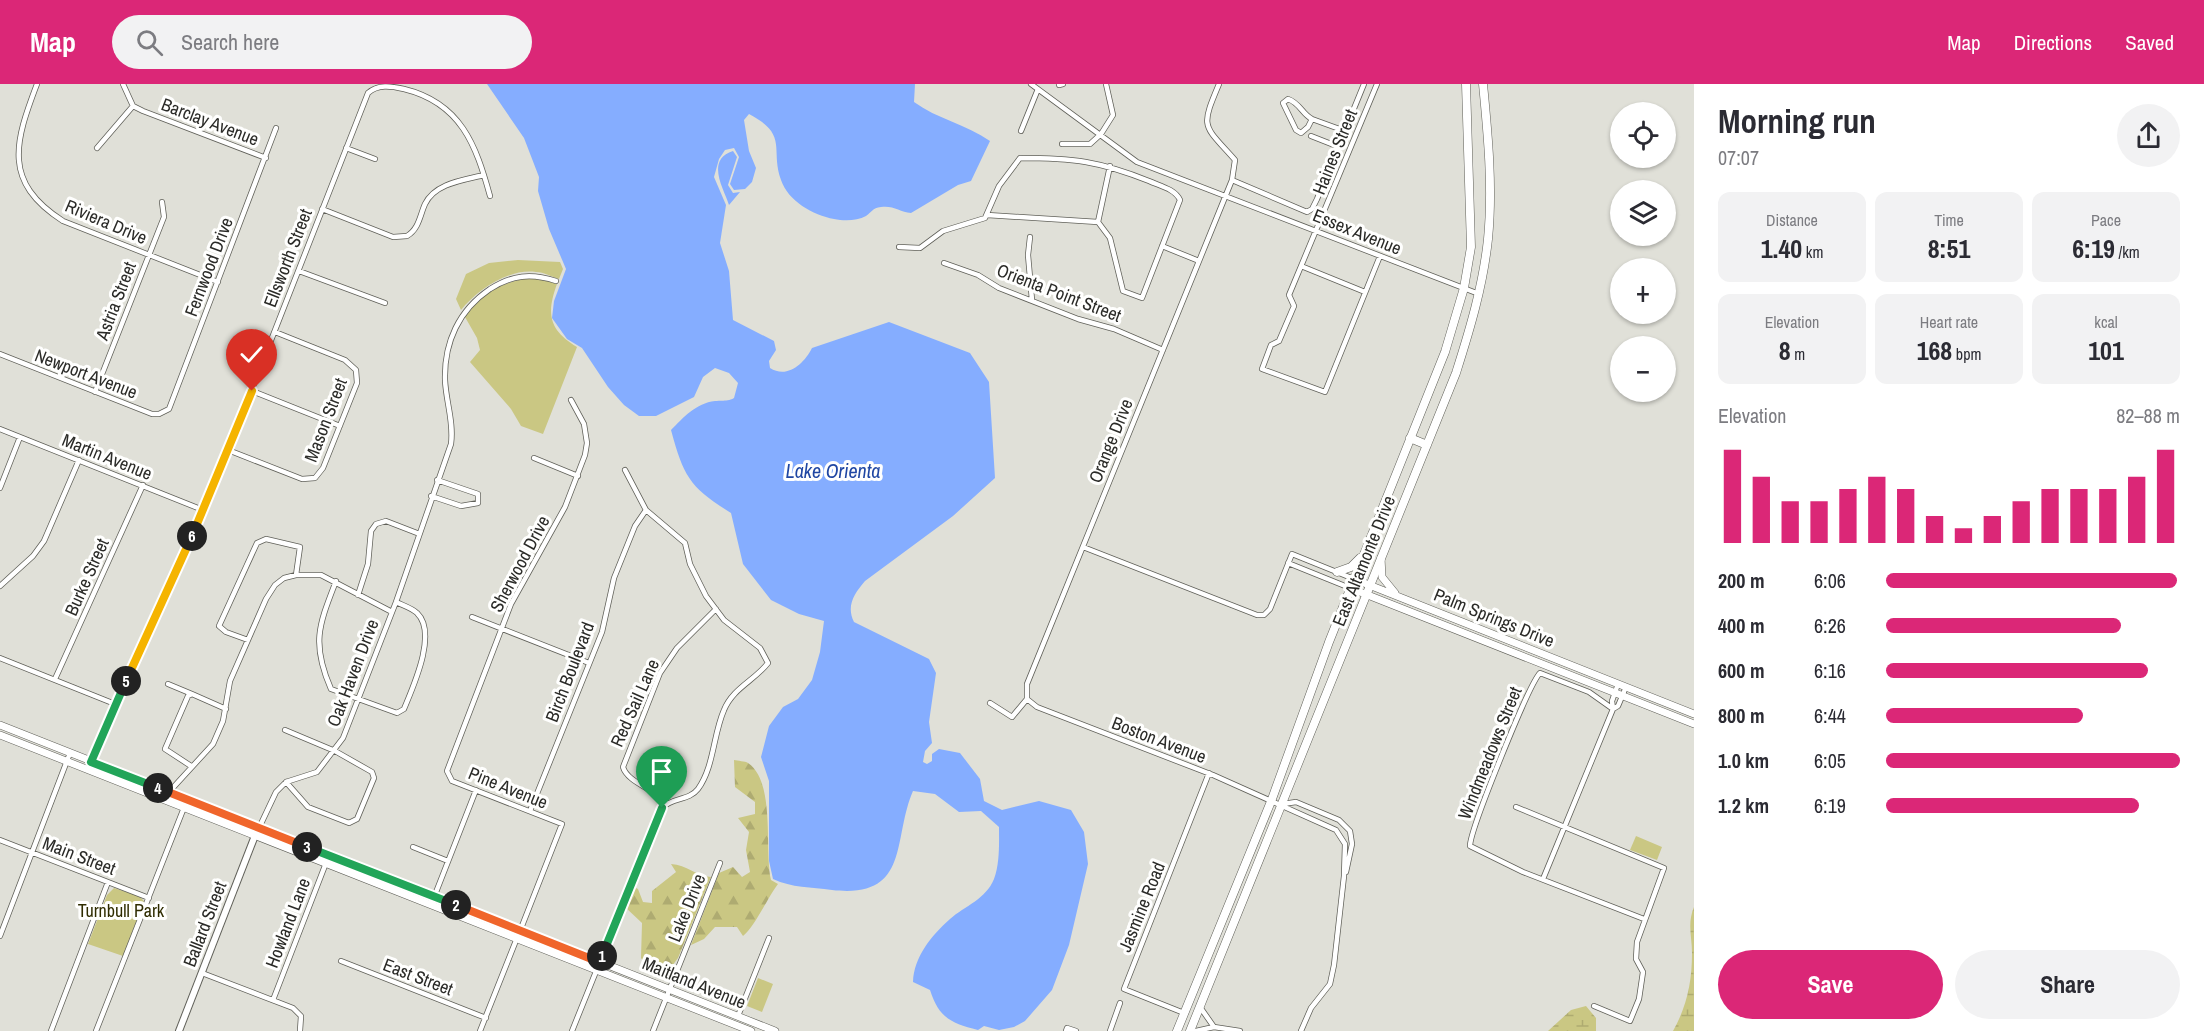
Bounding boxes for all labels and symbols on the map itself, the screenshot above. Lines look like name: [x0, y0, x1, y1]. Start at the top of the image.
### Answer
street label: Barclay Avenue: [158, 92, 262, 152]
street label: Haines Street: [1306, 105, 1363, 198]
street label: Riviera Drive: [61, 193, 151, 250]
street label: Essex Avenue: [1309, 202, 1405, 261]
street label: Ellsworth Street: [257, 205, 318, 311]
street label: Fernwood Drive: [178, 214, 239, 320]
street label: Orienta Point Street: [993, 257, 1125, 328]
street label: Astria Street: [89, 258, 142, 345]
pin: [226, 329, 277, 391]
street label: Newport Avenue: [31, 343, 141, 405]
street label: Mason Street: [298, 374, 353, 465]
street label: Orange Drive: [1082, 395, 1139, 487]
street label: Martin Avenue: [58, 427, 156, 486]
water label: Lake Orienta: [786, 457, 880, 484]
street label: East Altamonte Drive: [1326, 492, 1401, 630]
street label: Sherwood Drive: [484, 511, 555, 616]
pin: 6: [177, 521, 207, 551]
street label: Burke Street: [58, 534, 115, 619]
street label: Palm Springs Drive: [1430, 582, 1558, 653]
street label: Oak Haven Drive: [321, 615, 384, 730]
street label: Birch Boulevard: [539, 618, 600, 725]
street label: Red Sail Lane: [604, 655, 665, 751]
pin: 5: [111, 666, 141, 696]
street label: Windmeadows Street: [1452, 683, 1528, 823]
street label: Boston Avenue: [1108, 710, 1210, 769]
pin: [636, 746, 687, 808]
street label: Pine Avenue: [465, 760, 552, 815]
pin: 4: [143, 773, 173, 803]
street label: Main Street: [39, 830, 119, 881]
pin: 3: [292, 832, 322, 862]
street label: Jasmine Road: [1112, 858, 1171, 956]
street label: Lake Drive: [662, 870, 711, 946]
street label: Howland Lane: [259, 874, 316, 971]
street label: Ballard Street: [177, 878, 232, 970]
pin: 2: [441, 890, 471, 920]
park label: Turnbull Park: [78, 898, 165, 923]
pin: 1: [587, 941, 617, 971]
street label: Maitland Avenue: [639, 950, 750, 1015]
street label: East Street: [380, 952, 457, 1001]

